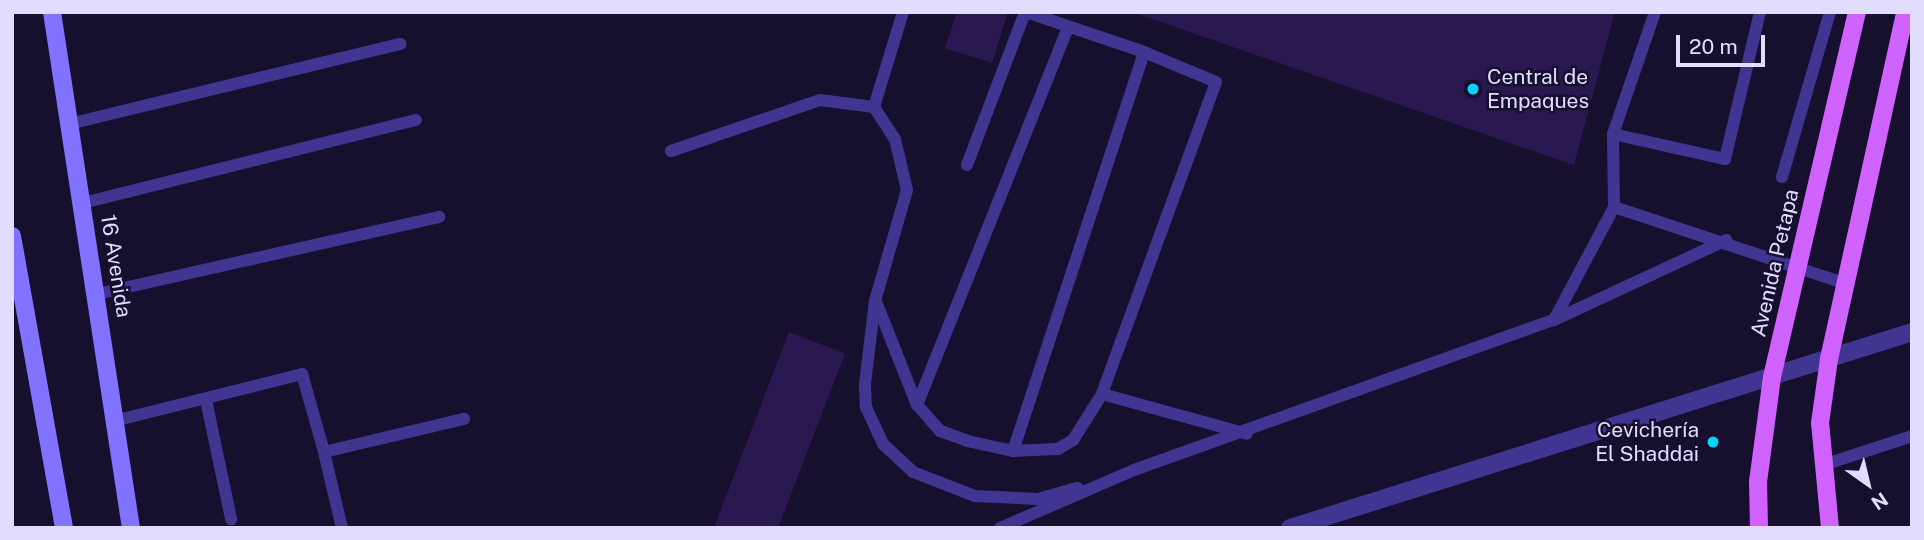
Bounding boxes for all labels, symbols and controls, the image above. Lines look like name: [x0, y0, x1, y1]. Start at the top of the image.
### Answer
scale bar: [1679, 21, 1768, 65]
text: 20 m: [1689, 34, 1738, 59]
place label: Central de Empaques: [1487, 64, 1589, 114]
marker: Central de Empaques: [1465, 81, 1481, 97]
street label: Avenida Petapa: [1746, 187, 1804, 339]
street label: 16 Avenida: [95, 213, 137, 319]
place label: Cevichería El Shaddai: [1595, 417, 1699, 467]
marker: Cevichería El Shaddai: [1705, 434, 1721, 450]
north arrow: [1833, 449, 1903, 519]
text: N: [1867, 488, 1892, 515]

